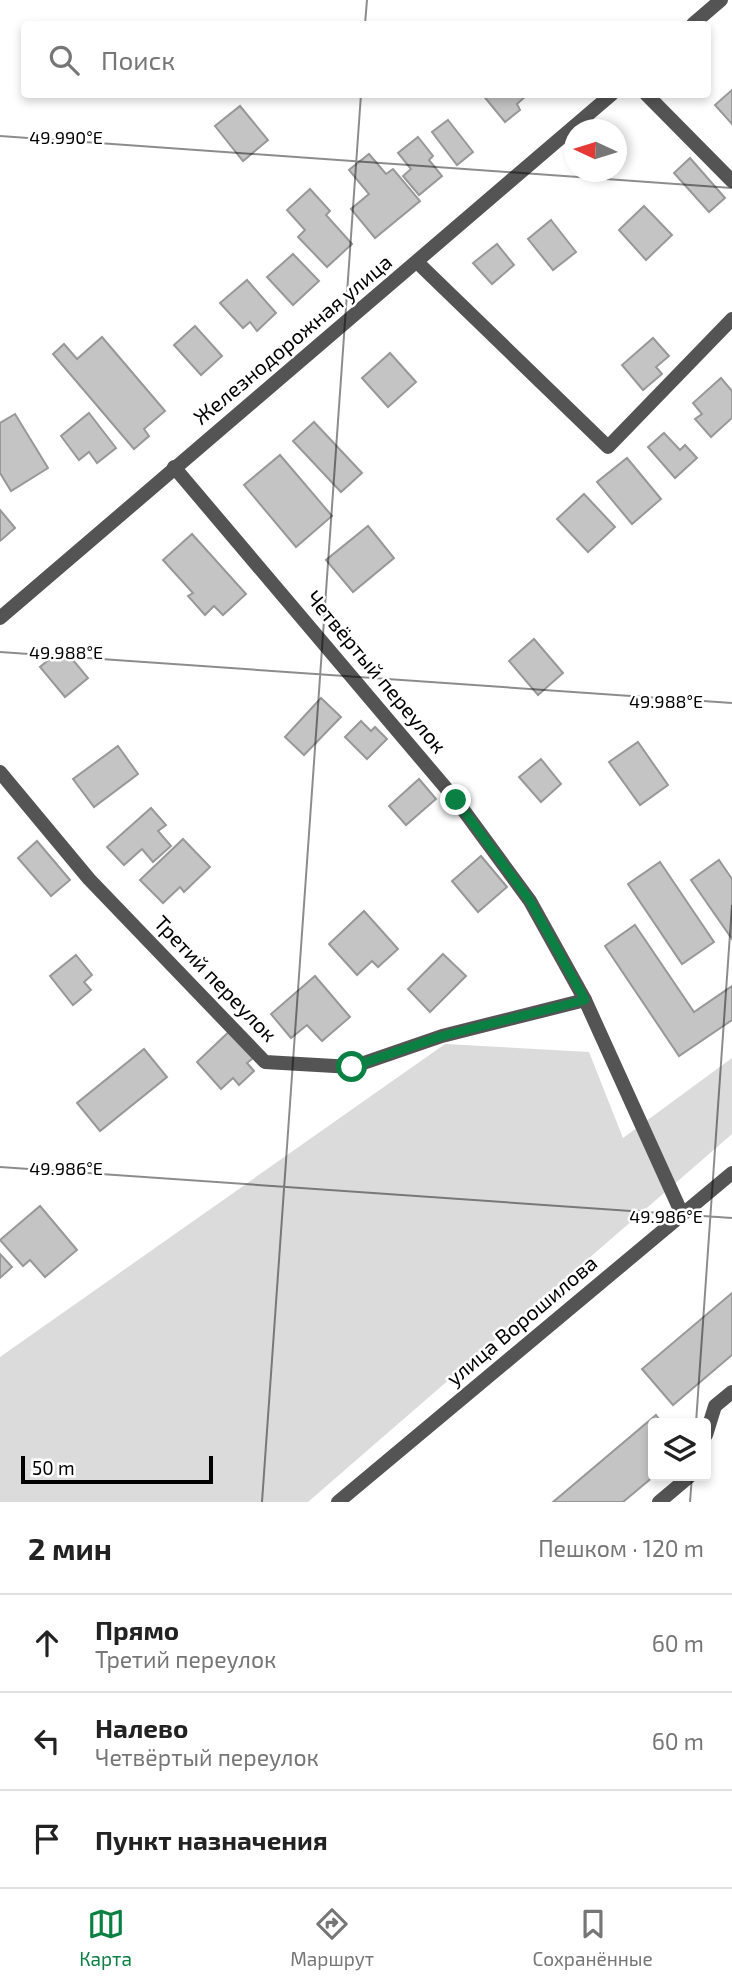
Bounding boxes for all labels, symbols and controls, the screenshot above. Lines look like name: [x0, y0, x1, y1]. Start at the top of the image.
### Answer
search box: [21, 21, 711, 98]
icon: search: [45, 41, 83, 79]
text: Поиск: [101, 44, 175, 75]
north arrow: [564, 119, 627, 182]
text: 49.990°E: [29, 126, 103, 148]
street label: Железнодорожная улица: [188, 249, 397, 430]
street label: Четвёртый переулок: [301, 585, 452, 758]
text: 49.988°E: [29, 641, 103, 663]
text: 49.988°E: [629, 690, 703, 712]
route end: [440, 784, 471, 815]
street label: Третий переулок: [149, 910, 283, 1047]
route start: [336, 1051, 367, 1082]
text: 49.986°E: [29, 1157, 103, 1179]
text: 49.986°E: [629, 1205, 703, 1227]
street label: улица Ворошилова: [441, 1250, 602, 1391]
map controls: [648, 1418, 711, 1481]
button: layers: [648, 1418, 711, 1481]
scale bar: [21, 1453, 214, 1485]
text: 50 m: [32, 1456, 75, 1479]
text: 2 мин: [28, 1530, 112, 1566]
text: Пешком · 120 m: [538, 1534, 704, 1562]
text: Прямо: [95, 1614, 179, 1645]
icon: ahead: [28, 1624, 66, 1662]
text: 60 m: [652, 1629, 704, 1657]
text: Третий переулок: [95, 1645, 276, 1673]
text: Налево: [95, 1712, 188, 1743]
icon: left: [28, 1722, 66, 1760]
text: 60 m: [652, 1727, 704, 1755]
text: Четвёртый переулок: [95, 1743, 319, 1771]
icon: arrive: [28, 1820, 66, 1858]
text: Пункт назначения: [95, 1824, 328, 1855]
tab: Карта: [79, 1905, 132, 1970]
tab: Маршрут: [290, 1905, 374, 1970]
tab: Сохранённые: [532, 1905, 653, 1970]

